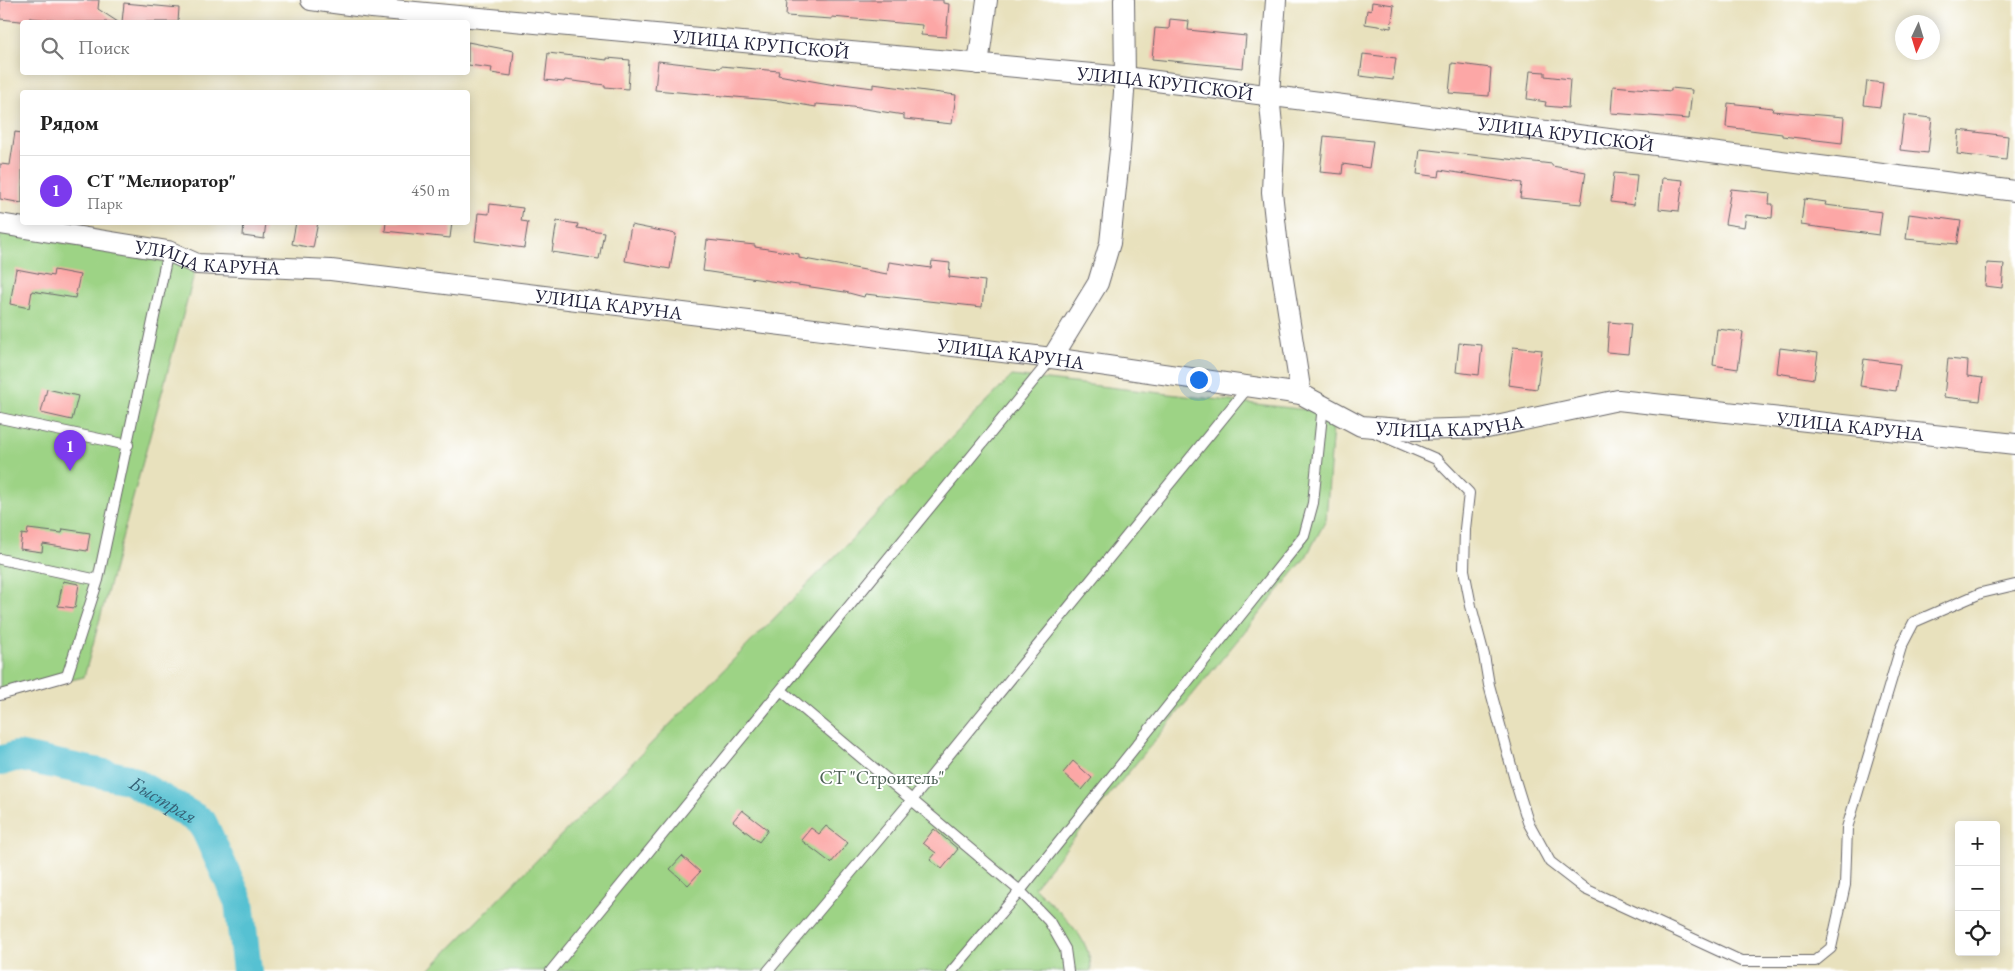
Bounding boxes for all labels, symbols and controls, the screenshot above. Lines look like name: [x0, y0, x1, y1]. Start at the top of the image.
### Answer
north arrow: [1895, 15, 1940, 60]
search box: [20, 20, 470, 75]
street label: УЛИЦА КРУПСКОЙ: [670, 23, 850, 64]
icon: search: [38, 34, 66, 62]
text: Поиск: [78, 35, 130, 60]
street label: УЛИЦА КРУПСКОЙ: [1075, 60, 1254, 106]
text: Рядом: [40, 109, 99, 136]
street label: УЛИЦА КРУПСКОЙ: [1475, 110, 1655, 157]
text: СТ "Мелиоратор": [87, 168, 236, 193]
text: 1: [52, 180, 60, 201]
text: 450 m: [411, 180, 450, 201]
text: Парк: [87, 193, 123, 214]
street label: УЛИЦА КАРУНА: [132, 233, 281, 280]
street label: УЛИЦА КАРУНА: [533, 282, 685, 325]
street label: УЛИЦА КАРУНА: [935, 331, 1087, 375]
your location: [1186, 367, 1212, 393]
street label: УЛИЦА КАРУНА: [1774, 405, 1926, 446]
street label: УЛИЦА КАРУНА: [1374, 408, 1527, 443]
pin: 1: [54, 430, 86, 471]
park label: СТ "Строитель": [819, 765, 945, 790]
water label: Быстрая: [124, 769, 202, 829]
map controls: [1955, 821, 2000, 956]
button: +: [1955, 821, 2000, 866]
button: −: [1955, 866, 2000, 911]
button: locate: [1955, 911, 2000, 956]

